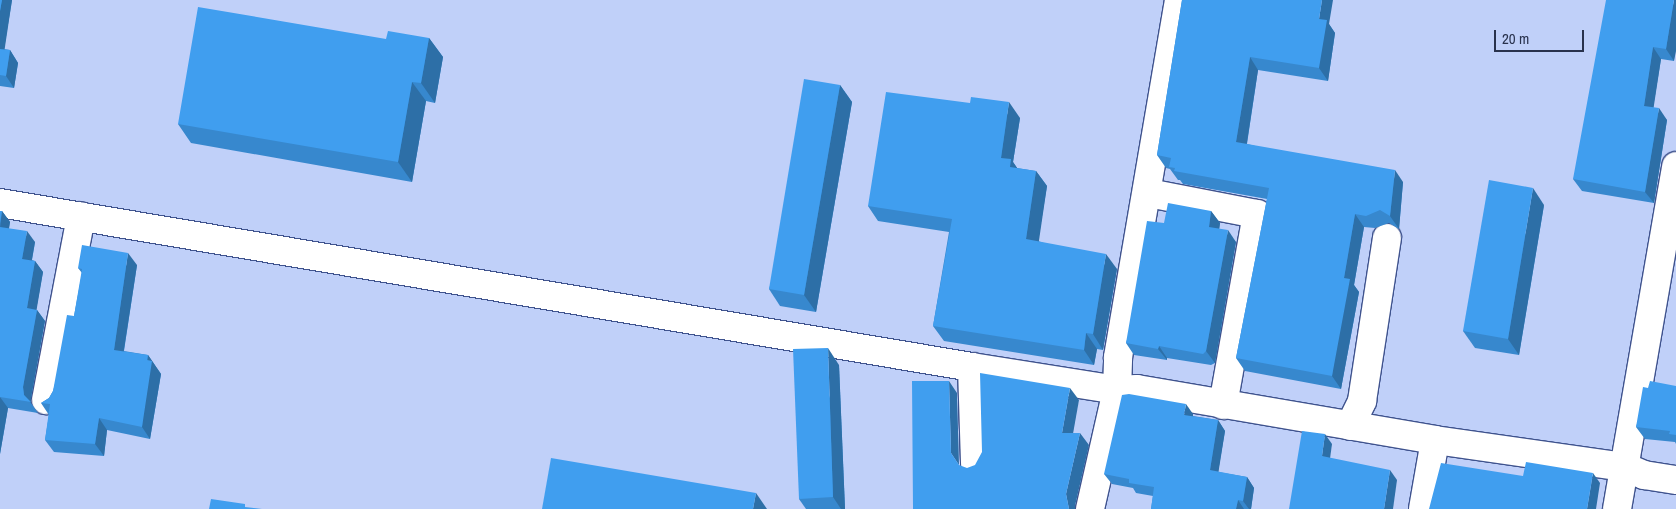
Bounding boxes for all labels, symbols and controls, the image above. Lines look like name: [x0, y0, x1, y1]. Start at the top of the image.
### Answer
scale bar: [1496, 20, 1586, 52]
text: 20 m: [1502, 28, 1529, 49]

